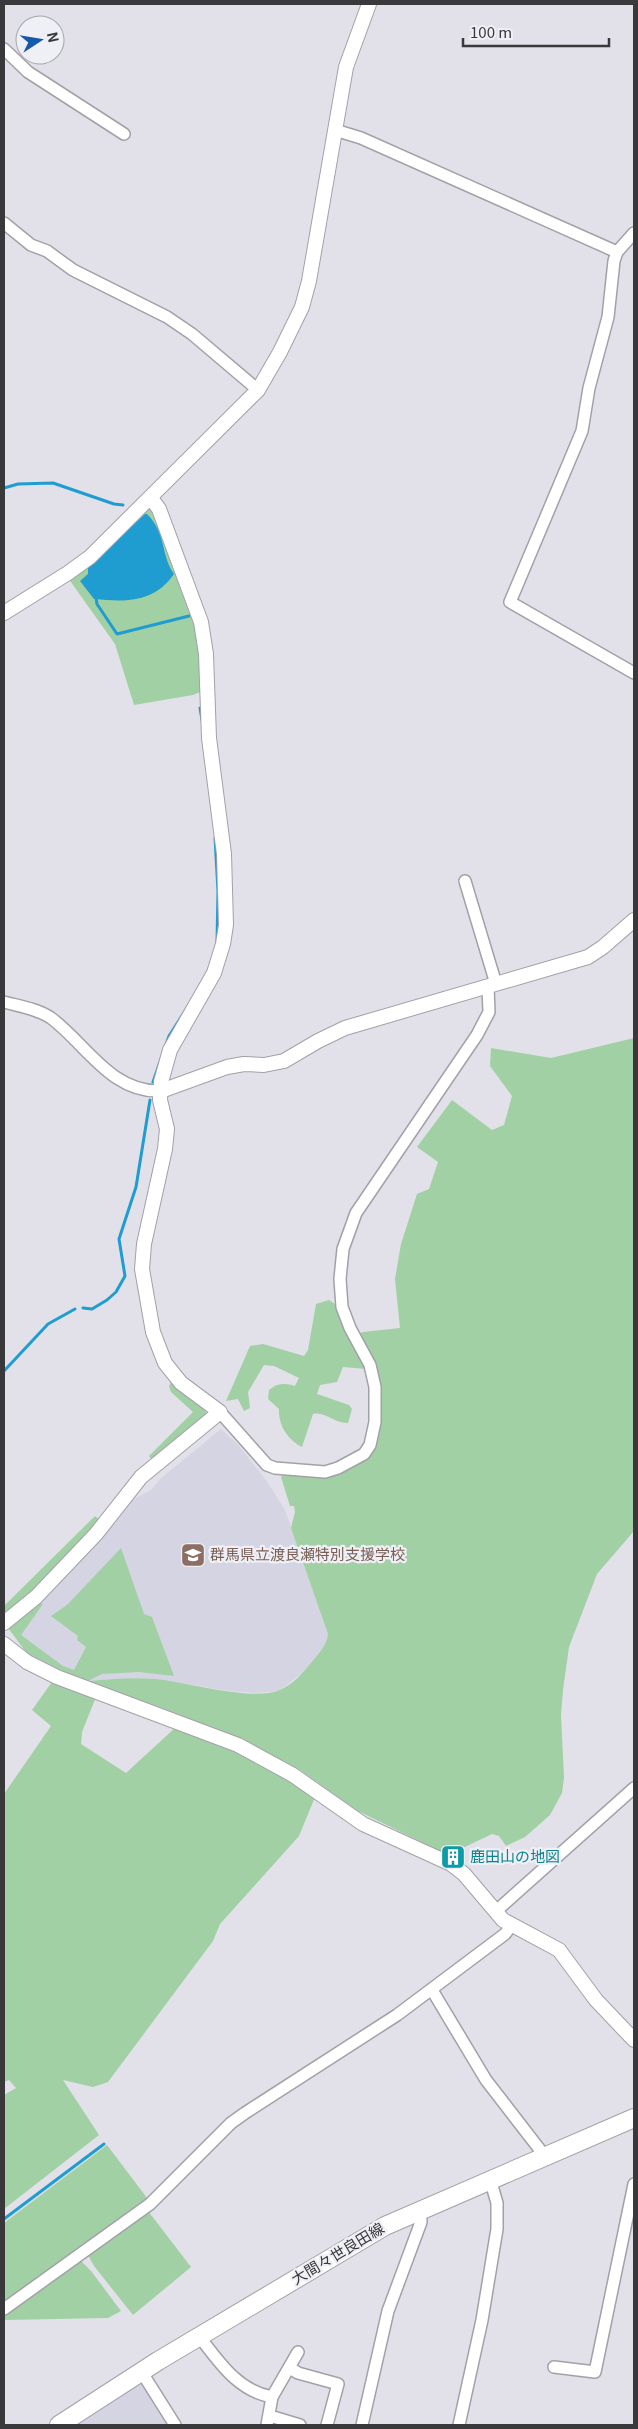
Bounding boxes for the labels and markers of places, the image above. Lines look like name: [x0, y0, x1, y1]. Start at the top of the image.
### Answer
school or university icon: 群馬県立渡良瀬特別支援学校: [180, 1542, 206, 1568]
place label: 群馬県立渡良瀬特別支援学校: [210, 1543, 405, 1564]
building icon: 鹿田山の地図: [440, 1844, 466, 1870]
place label: 鹿田山の地図: [470, 1845, 560, 1866]

